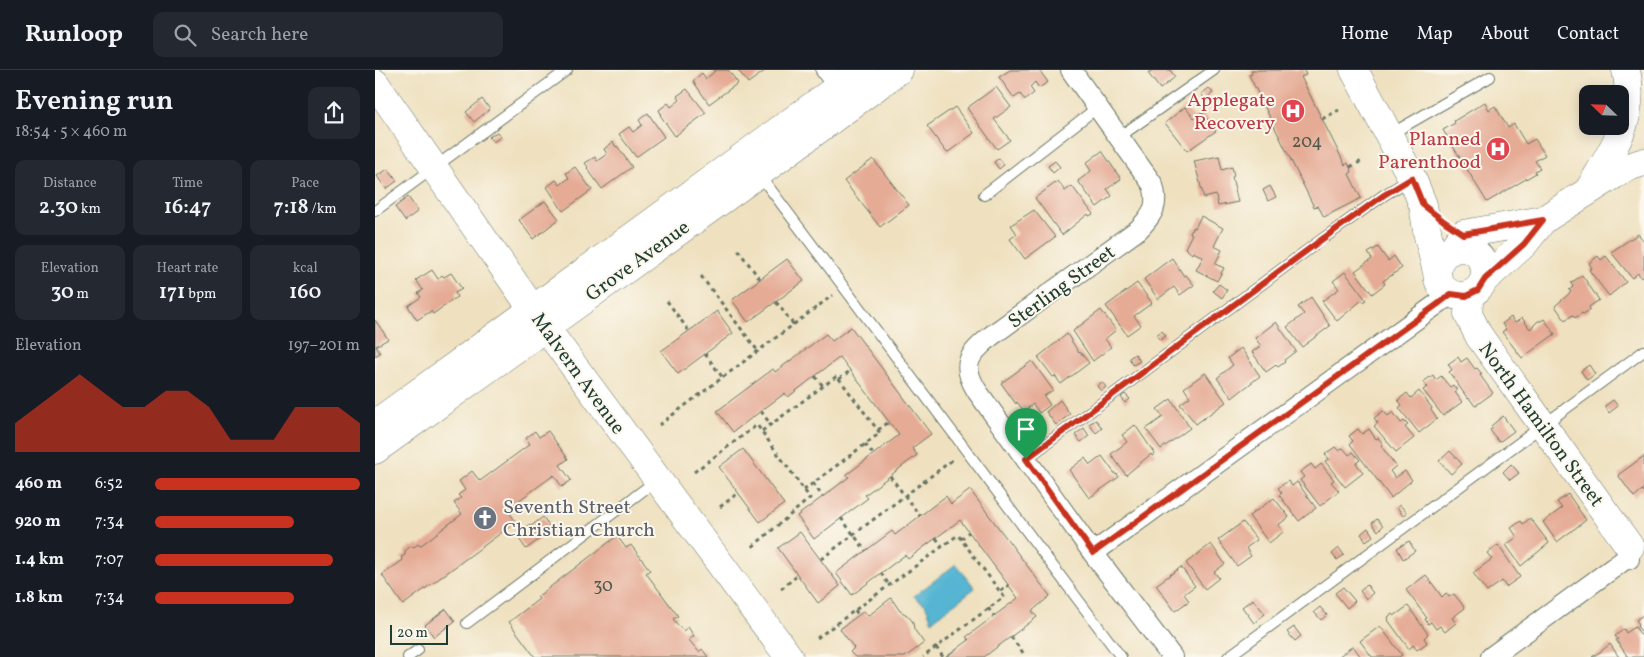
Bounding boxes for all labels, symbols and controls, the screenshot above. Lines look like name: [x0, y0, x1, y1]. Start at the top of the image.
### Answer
search box: [153, 12, 503, 57]
text: Runloop: [25, 18, 123, 52]
icon: search: [171, 21, 199, 49]
text: Search here: [211, 22, 308, 48]
text: Home: [1341, 22, 1389, 47]
text: Map: [1417, 22, 1453, 47]
text: About: [1481, 22, 1529, 47]
text: Contact: [1557, 22, 1619, 47]
text: Evening run: [15, 82, 174, 121]
north arrow: [1579, 85, 1629, 135]
map controls: [1579, 85, 1629, 135]
button: share: [308, 87, 360, 139]
place label: Applegate Recovery: [1187, 87, 1275, 138]
hospital icon: Applegate Recovery: [1280, 98, 1306, 124]
text: 18:54 · 5 × 460 m: [15, 121, 127, 143]
place label: Planned Parenthood: [1378, 126, 1481, 177]
house number: 204: [1292, 130, 1322, 155]
hospital icon: Planned Parenthood: [1485, 136, 1511, 162]
text: Distance: [43, 174, 97, 193]
text: Time: [172, 174, 203, 193]
text: Pace: [291, 174, 319, 193]
text: 2.30: [39, 193, 78, 222]
text: 16:47: [164, 193, 211, 222]
text: 7:18: [274, 193, 309, 222]
text: km: [78, 200, 101, 219]
text: /km: [309, 200, 337, 219]
street label: Grove Avenue: [580, 214, 696, 309]
street label: Sterling Street: [1003, 239, 1121, 336]
text: Elevation: [41, 259, 99, 278]
text: Heart rate: [157, 259, 218, 278]
text: kcal: [293, 259, 318, 278]
text: 30: [51, 278, 74, 307]
text: 171: [159, 278, 185, 307]
text: 160: [289, 278, 321, 307]
text: m: [74, 285, 89, 304]
text: bpm: [185, 285, 216, 304]
street label: Malvern Avenue: [524, 308, 631, 441]
text: Elevation: [15, 335, 82, 357]
text: 197–201 m: [288, 335, 360, 357]
street label: North Hamilton Street: [1471, 337, 1610, 513]
pin: [1005, 408, 1047, 459]
icon: arrive: [1012, 415, 1040, 443]
text: 460 m: [15, 473, 62, 495]
text: 6:52: [95, 473, 123, 495]
place label: Seventh Street Christian Church: [503, 494, 655, 545]
church icon: Seventh Street Christian Church: [472, 505, 498, 531]
text: 920 m: [15, 511, 61, 533]
text: 7:34: [95, 511, 124, 533]
text: 1.4 km: [15, 549, 64, 571]
text: 7:07: [95, 549, 124, 571]
house number: 30: [593, 574, 613, 599]
text: 1.8 km: [15, 587, 63, 609]
text: 7:34: [95, 587, 124, 609]
scale bar: [390, 622, 447, 645]
text: 20 m: [397, 624, 428, 643]

